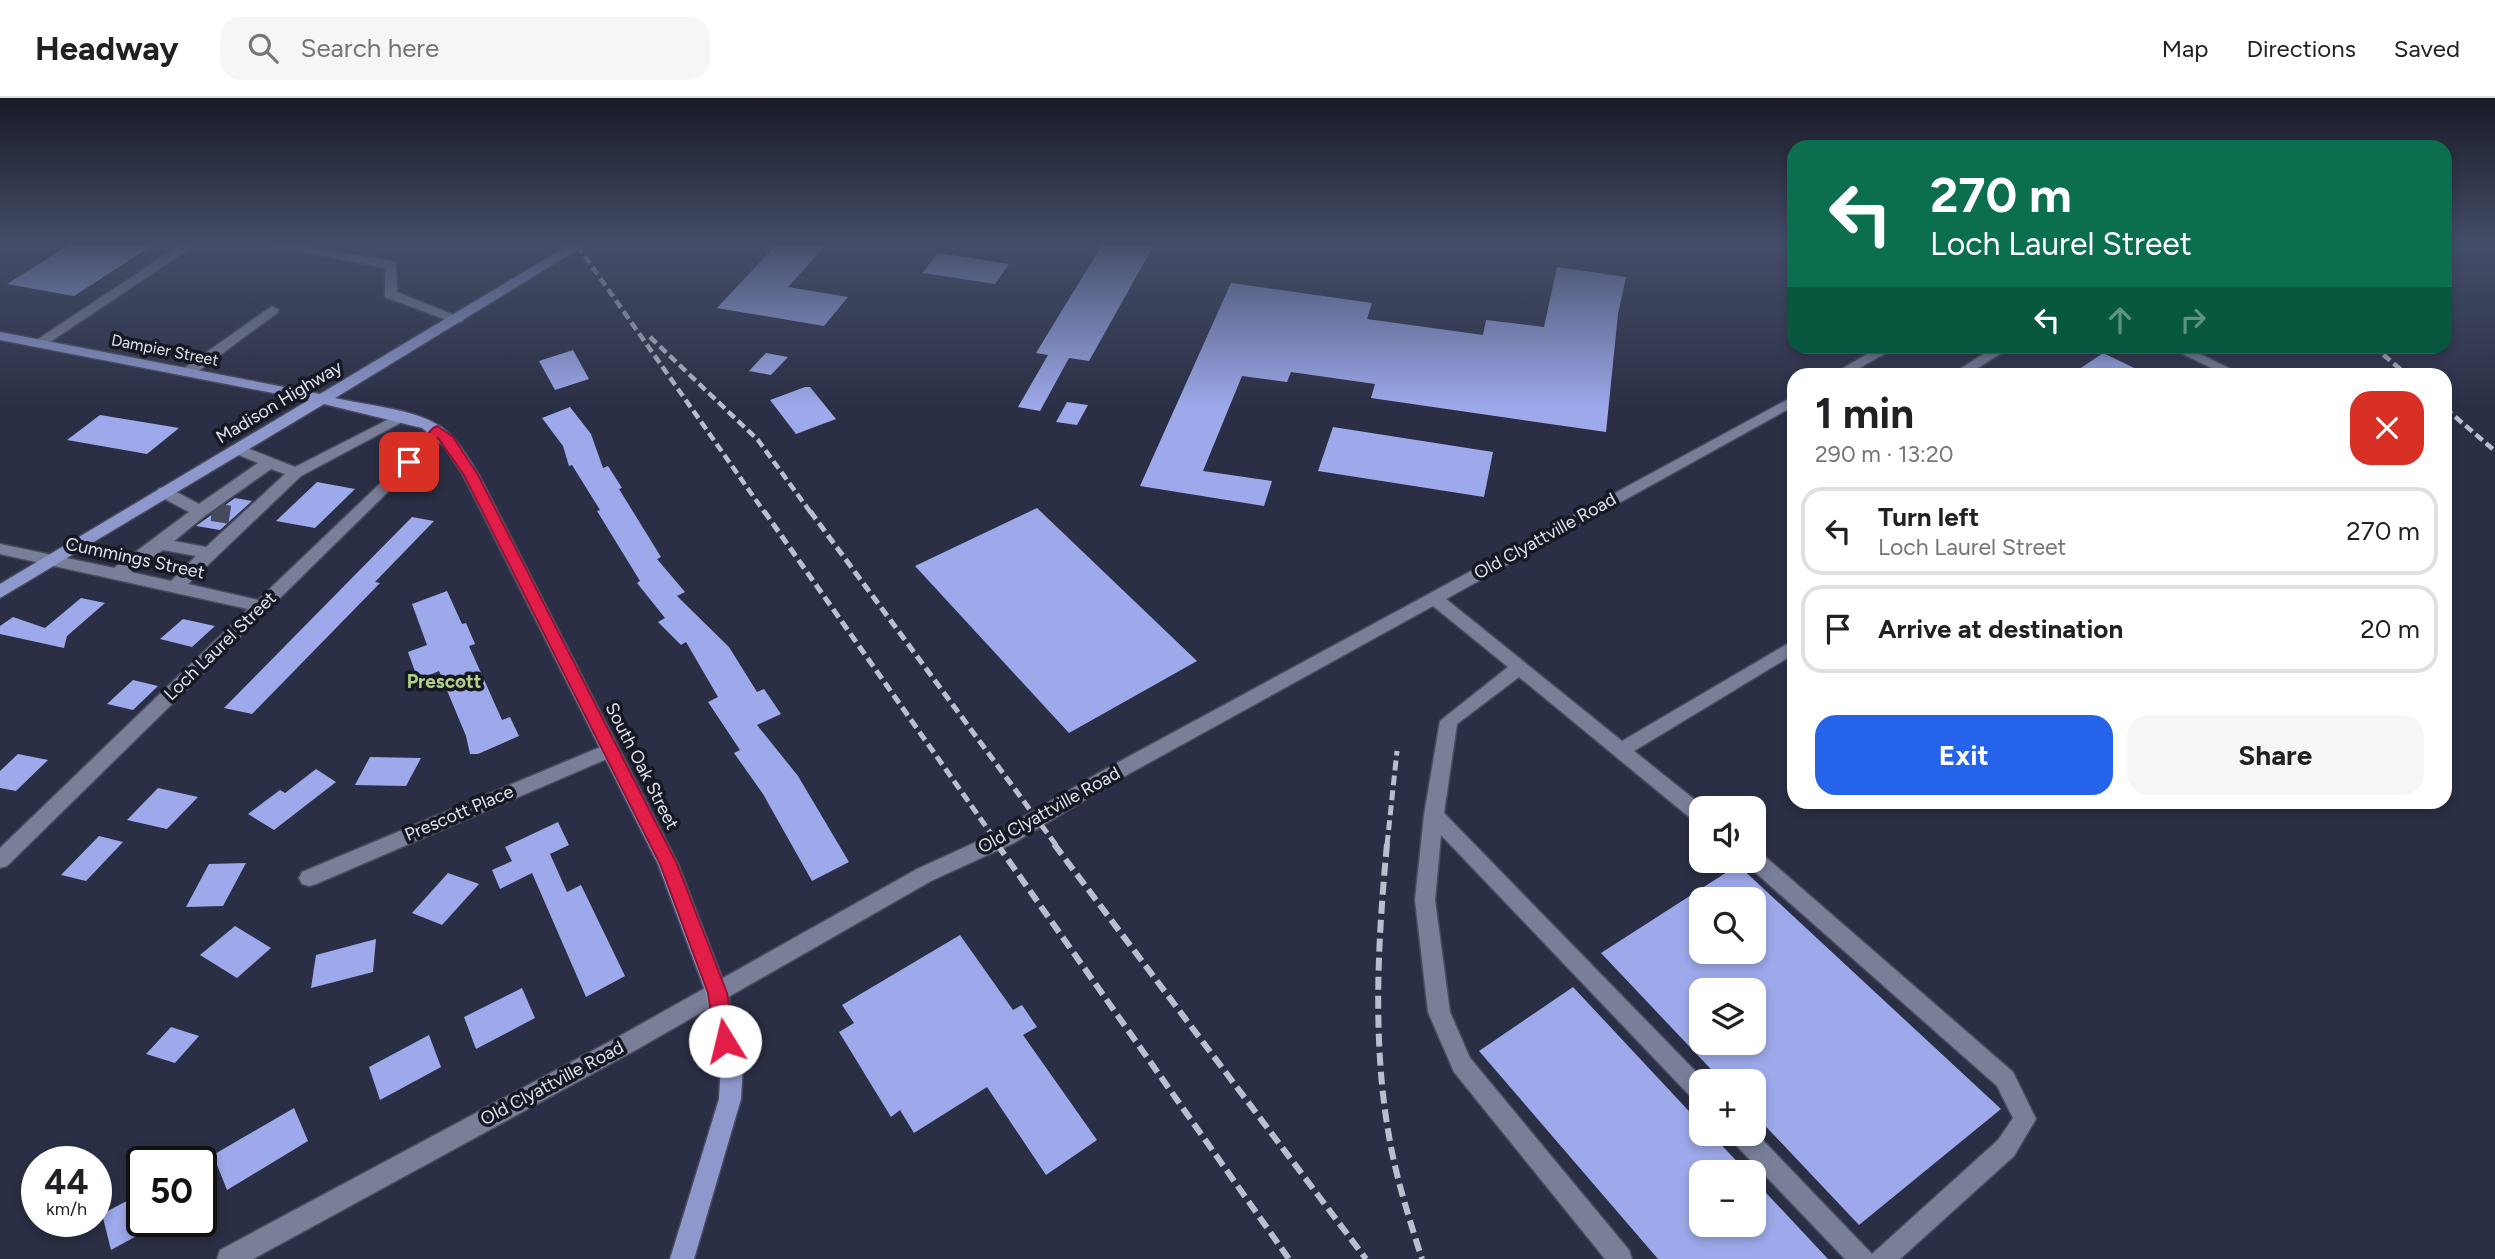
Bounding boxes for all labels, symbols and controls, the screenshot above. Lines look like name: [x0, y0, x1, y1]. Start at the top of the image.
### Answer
search box: [220, 17, 710, 80]
text: Headway: [35, 29, 178, 68]
icon: search: [244, 29, 282, 67]
text: Search here: [300, 32, 439, 64]
text: Map: [2162, 34, 2208, 63]
text: Directions: [2246, 34, 2356, 63]
text: Saved: [2394, 34, 2460, 63]
text: 270 m: [1930, 165, 2072, 224]
icon: left: [1815, 168, 1906, 259]
text: Loch Laurel Street: [1930, 225, 2192, 263]
icon: left: [2028, 301, 2066, 339]
icon: ahead: [2101, 301, 2139, 339]
icon: right: [2174, 301, 2212, 339]
street label: Dampier Street: [110, 330, 220, 370]
street label: Madison Highway: [212, 355, 346, 448]
text: 1 min: [1815, 388, 1914, 439]
button: close: [2350, 391, 2424, 465]
pin: [379, 432, 439, 492]
text: 290 m · 13:20: [1815, 440, 1954, 468]
icon: arrive: [390, 443, 428, 481]
street label: Old Clyattville Road: [1470, 488, 1620, 584]
text: Turn left: [1878, 501, 1979, 533]
icon: left: [1819, 512, 1857, 550]
text: 270 m: [2346, 515, 2420, 547]
street label: Cummings Street: [63, 533, 207, 584]
text: Loch Laurel Street: [1878, 533, 2066, 561]
street label: Loch Laurel Street: [159, 587, 281, 705]
icon: arrive: [1819, 610, 1857, 648]
text: Arrive at destination: [1878, 613, 2123, 645]
text: 20 m: [2360, 613, 2420, 645]
district label: Prescott: [407, 670, 482, 693]
street label: South Oak Street: [601, 699, 684, 833]
button: Exit: [1815, 715, 2113, 795]
button: Share: [2127, 715, 2424, 795]
street label: Old Clyattville Road: [974, 762, 1124, 858]
street label: Prescott Place: [401, 780, 517, 846]
map controls: [1689, 796, 1766, 1237]
button: sound: [1689, 796, 1766, 873]
button: search: [1689, 887, 1766, 964]
button: layers: [1689, 978, 1766, 1055]
position arrow: [688, 1004, 762, 1078]
street label: Old Clyattville Road: [477, 1036, 627, 1130]
button: +: [1689, 1069, 1766, 1146]
speed limit sign: 50: [126, 1146, 217, 1237]
button: −: [1689, 1160, 1766, 1237]
text: 44: [44, 1161, 89, 1203]
text: km/h: [46, 1198, 87, 1220]

